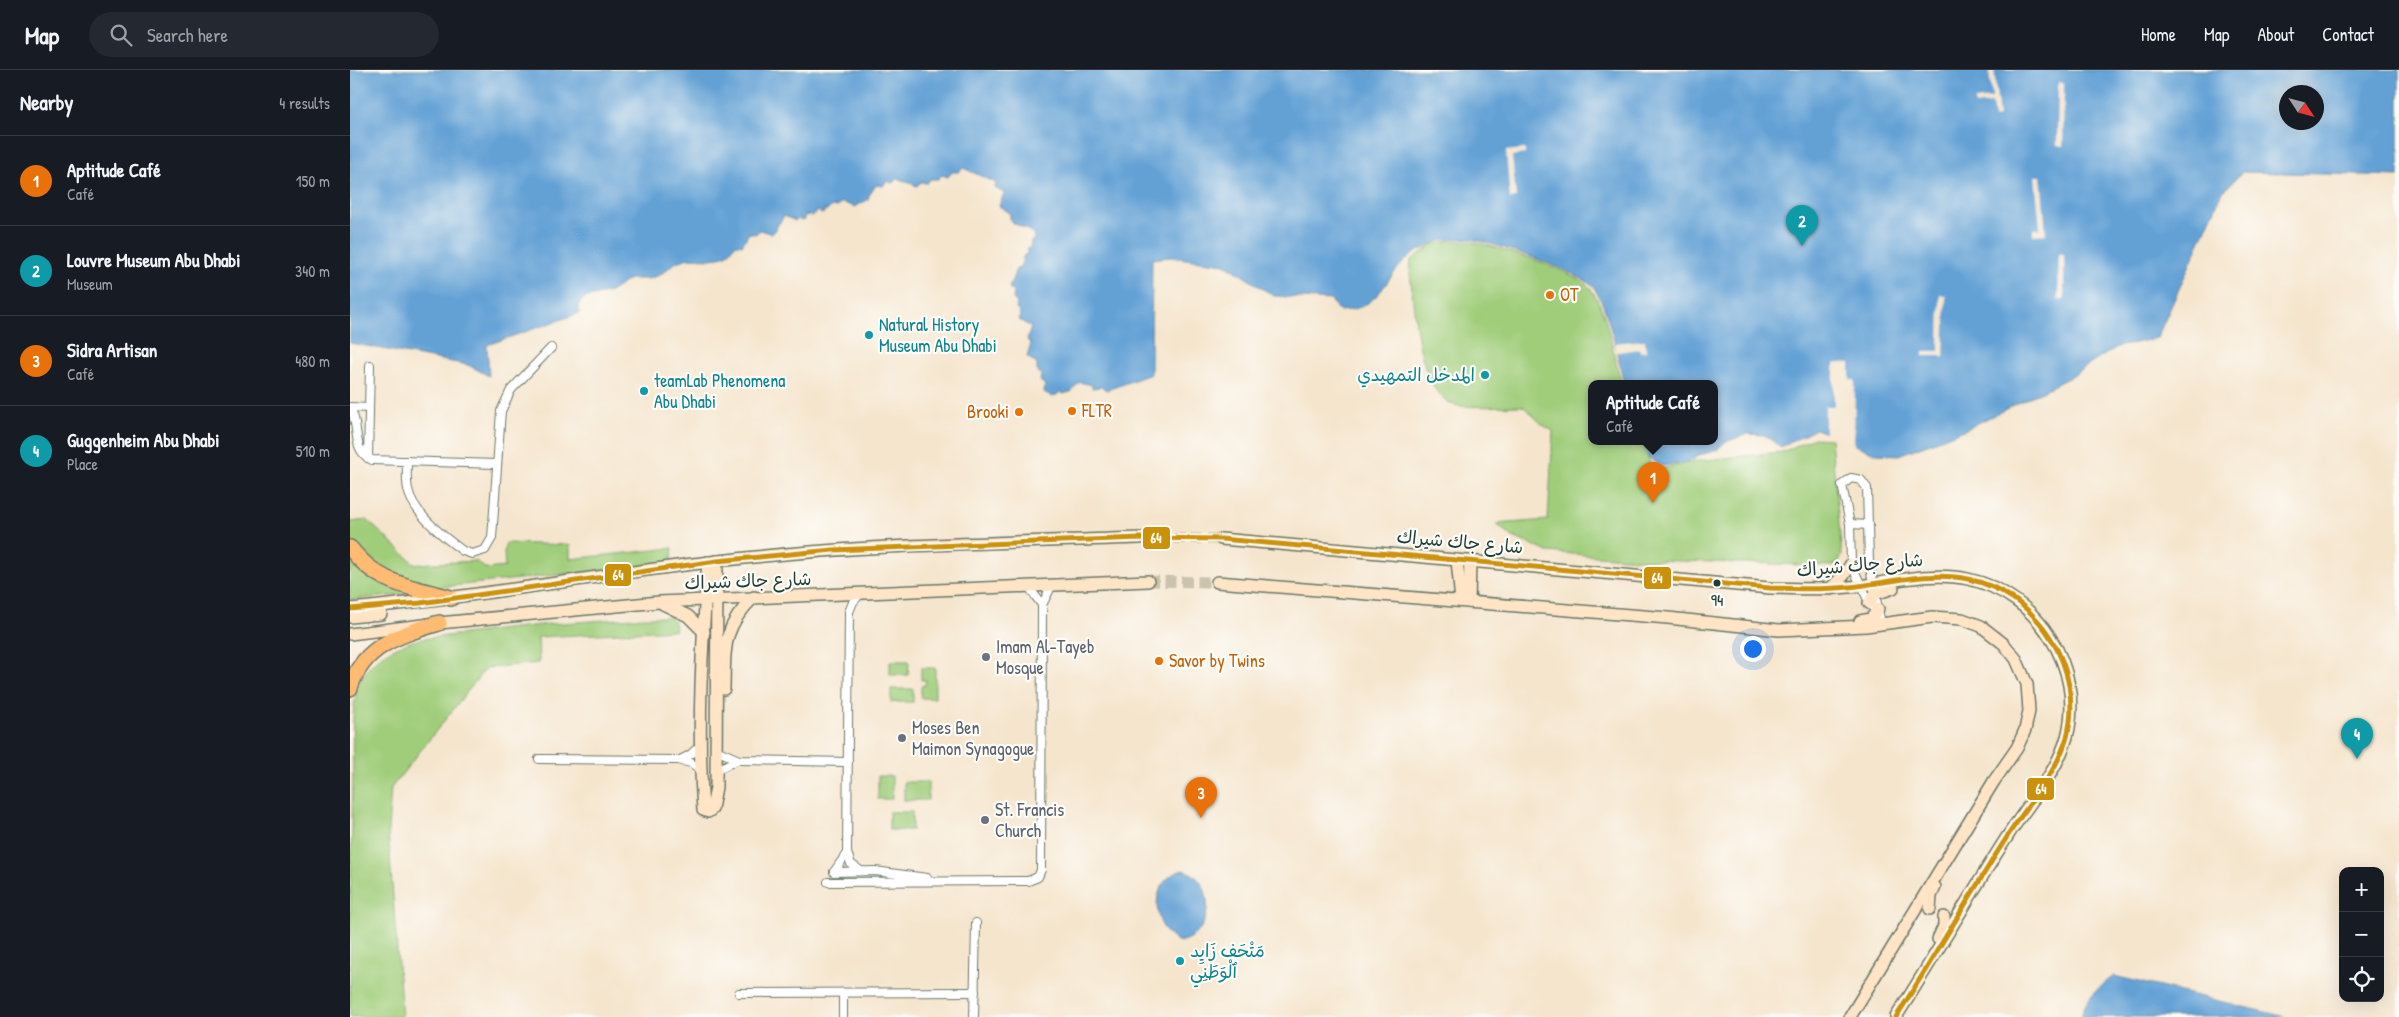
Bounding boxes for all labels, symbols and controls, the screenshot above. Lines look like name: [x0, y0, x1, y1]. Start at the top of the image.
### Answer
search box: [89, 12, 439, 57]
text: Map: [25, 19, 59, 51]
icon: search: [107, 21, 135, 49]
text: Search here: [147, 22, 228, 48]
text: Home: [2141, 22, 2176, 47]
text: Map: [2204, 22, 2229, 47]
text: About: [2257, 22, 2294, 47]
text: Contact: [2322, 22, 2374, 47]
north arrow: [2279, 85, 2324, 130]
text: Nearby: [20, 88, 73, 117]
text: 4 results: [279, 92, 330, 114]
text: Aptitude Café: [67, 157, 161, 183]
text: 1: [33, 170, 39, 192]
text: 150 m: [296, 170, 330, 192]
text: Café: [67, 183, 94, 205]
pin: 2: [1786, 205, 1818, 246]
text: Louvre Museum Abu Dhabi: [67, 247, 240, 273]
text: 2: [32, 260, 40, 282]
text: 340 m: [295, 260, 330, 282]
text: Museum: [67, 273, 113, 295]
place label: OT: [1560, 282, 1579, 307]
marker: OT: [1544, 289, 1556, 301]
place label: Natural History Museum Abu Dhabi: [879, 312, 997, 358]
marker: Natural History Museum Abu Dhabi: [863, 329, 875, 341]
text: Sidra Artisan: [67, 337, 157, 363]
text: 3: [32, 350, 40, 372]
text: 480 m: [295, 350, 330, 372]
place label: المدخل التمهيدي: [1357, 362, 1475, 388]
text: Café: [67, 363, 94, 385]
place label: teamLab Phenomena Abu Dhabi: [654, 368, 785, 414]
marker: المدخل التمهيدي: [1479, 369, 1491, 381]
popup: [1588, 380, 1718, 445]
marker: teamLab Phenomena Abu Dhabi: [638, 385, 650, 397]
text: Aptitude Café: [1606, 389, 1700, 415]
place label: FLTR: [1081, 398, 1112, 423]
place label: Brooki: [967, 399, 1009, 424]
marker: FLTR: [1066, 405, 1078, 417]
marker: Brooki: [1013, 406, 1025, 418]
text: Café: [1606, 415, 1633, 437]
text: Guggenheim Abu Dhabi: [67, 427, 219, 453]
text: 4: [33, 440, 39, 462]
text: 510 m: [296, 440, 330, 462]
text: Place: [67, 453, 98, 475]
pin: 1: [1637, 462, 1669, 503]
street label: شارع جاك شيراك: [1396, 524, 1524, 559]
line badge: 64: [1142, 526, 1171, 550]
text: 64: [1151, 528, 1162, 547]
street label: شارع جاك شيراك: [1796, 547, 1924, 582]
line badge: 64: [604, 563, 632, 587]
text: 64: [613, 565, 624, 584]
street label: شارع جاك شيراك: [684, 566, 812, 595]
line badge: 64: [1643, 566, 1672, 590]
text: 64: [1652, 568, 1663, 587]
marker: 94: [1712, 578, 1722, 588]
place label: 94: [1711, 588, 1723, 611]
place label: Imam Al-Tayeb Mosque: [996, 634, 1094, 680]
your location: [1740, 636, 1766, 662]
place label: Savor by Twins: [1169, 648, 1265, 673]
marker: Imam Al-Tayeb Mosque: [980, 651, 992, 663]
marker: Savor by Twins: [1153, 655, 1165, 667]
place label: Moses Ben Maimon Synagogue: [912, 715, 1034, 761]
pin: 4: [2341, 718, 2373, 759]
marker: Moses Ben Maimon Synagogue: [896, 732, 908, 744]
pin: 3: [1185, 777, 1217, 818]
line badge: 64: [2026, 777, 2055, 801]
text: 64: [2036, 779, 2047, 798]
place label: St. Francis Church: [995, 797, 1064, 843]
marker: St. Francis Church: [979, 814, 991, 826]
map controls: [2339, 867, 2384, 1002]
button: +: [2339, 867, 2384, 912]
button: −: [2339, 912, 2384, 957]
place label: مَتْحَف زَايِد ٱلْوَطَنِي: [1190, 938, 1265, 988]
marker: مَتْحَف زَايِد ٱلْوَطَنِي: [1174, 955, 1186, 967]
button: locate: [2339, 957, 2384, 1002]

